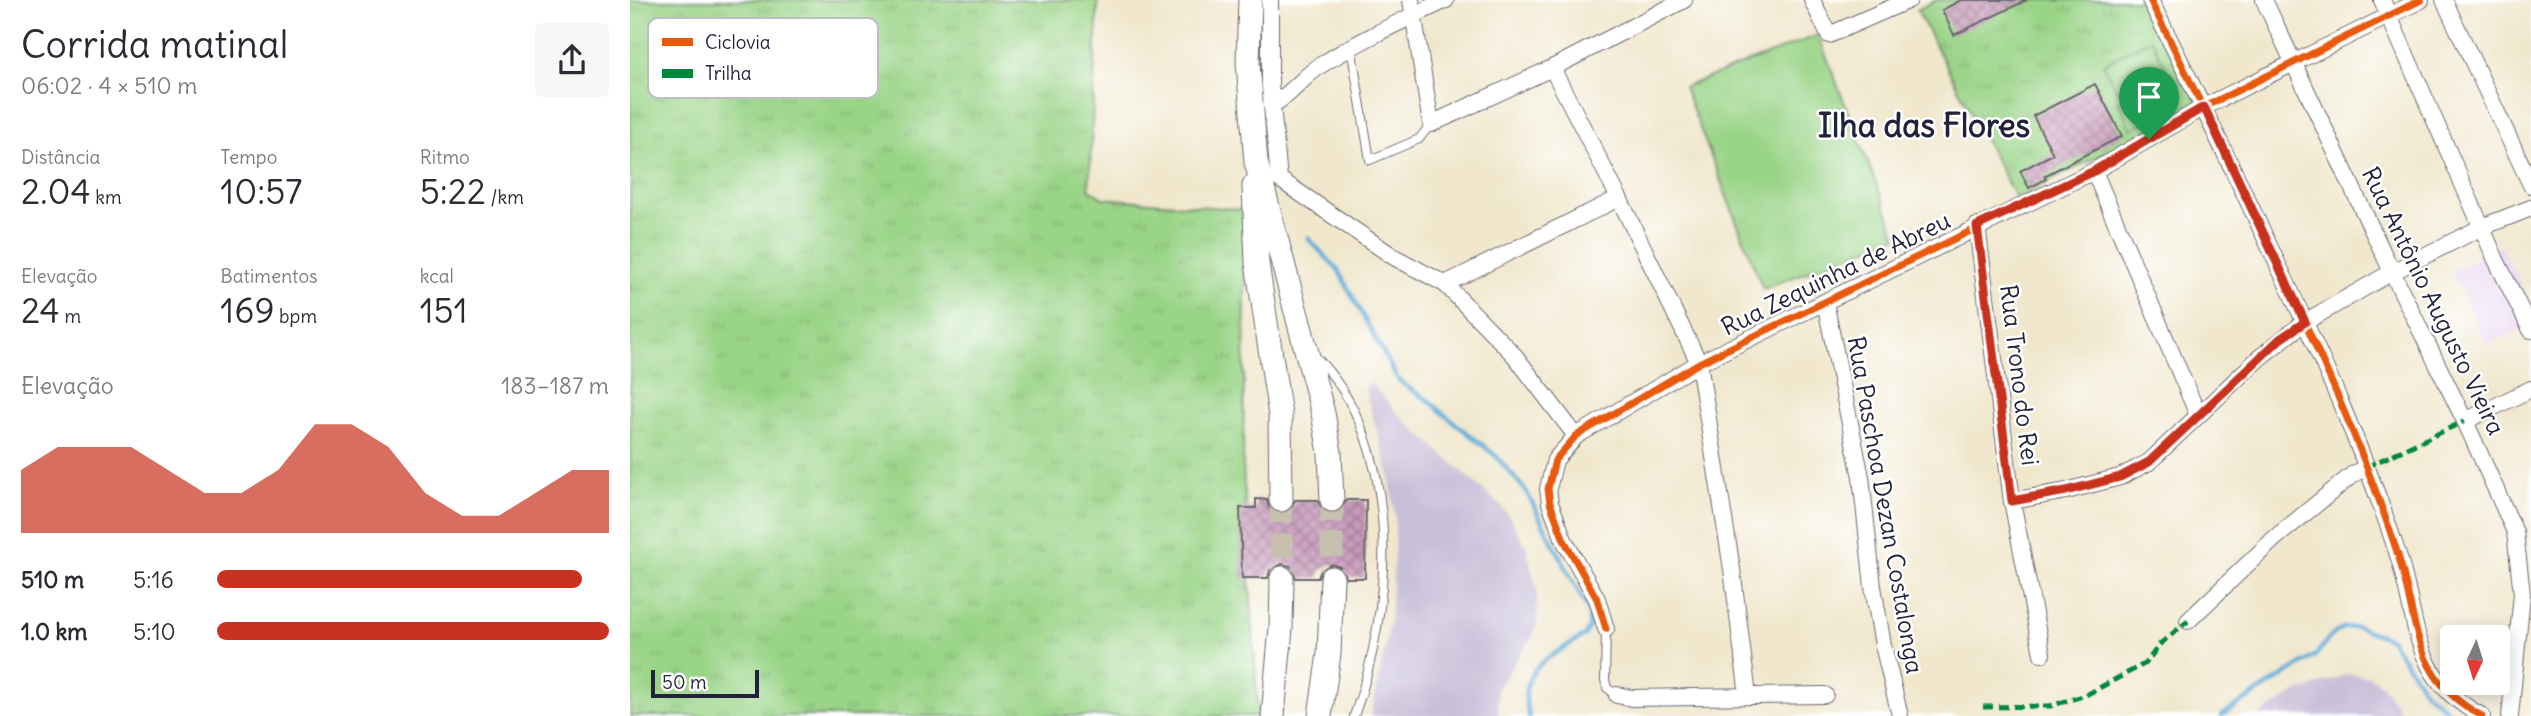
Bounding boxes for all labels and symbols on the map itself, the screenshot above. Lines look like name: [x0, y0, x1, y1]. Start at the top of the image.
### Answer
legend: [648, 18, 878, 98]
text: Ciclovia: [705, 30, 771, 54]
text: Trilha: [705, 61, 752, 85]
pin: [2119, 67, 2179, 139]
district label: Ilha das Flores: [1818, 105, 2030, 146]
street label: Rua Antônio Augusto Vieira: [2356, 162, 2512, 439]
street label: Rua Zequinha de Abreu: [1716, 205, 1955, 342]
street label: Rua Trono do Rei: [1994, 283, 2046, 467]
street label: Rua Paschoa Dezan Costalonga: [1842, 334, 1930, 676]
north arrow: [2440, 625, 2510, 695]
scale bar: [651, 667, 760, 699]

